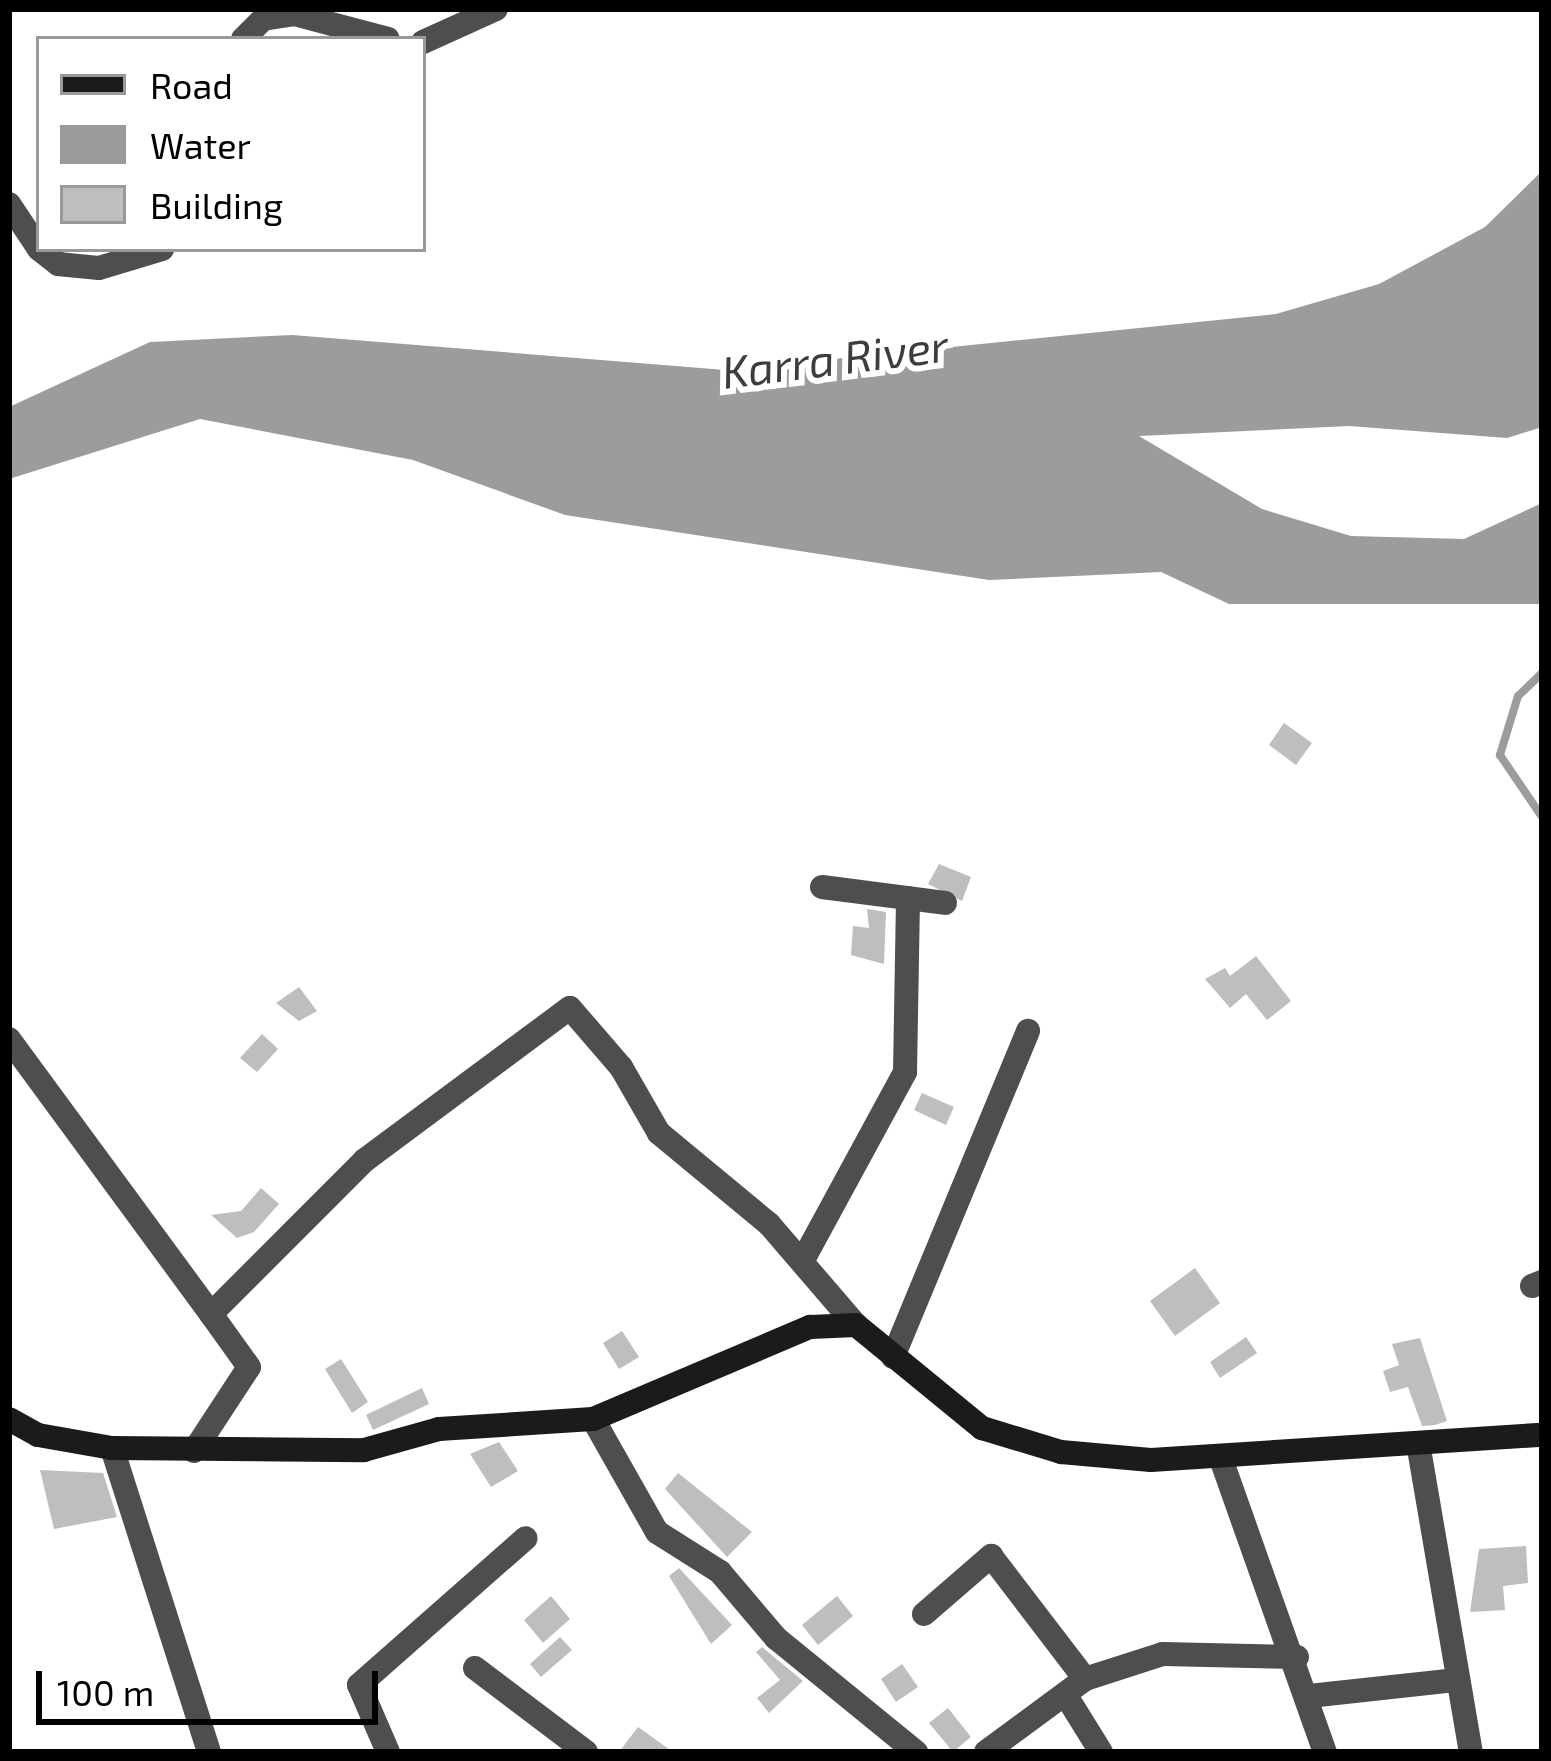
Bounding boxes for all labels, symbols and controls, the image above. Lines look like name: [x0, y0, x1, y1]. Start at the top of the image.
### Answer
legend: [36, 36, 426, 252]
text: Road: [150, 63, 233, 106]
text: Water: [150, 123, 251, 166]
text: Building: [150, 183, 283, 226]
water label: Karra River: [719, 317, 951, 399]
scale bar: [42, 1647, 384, 1721]
text: 100 m: [57, 1670, 154, 1713]

